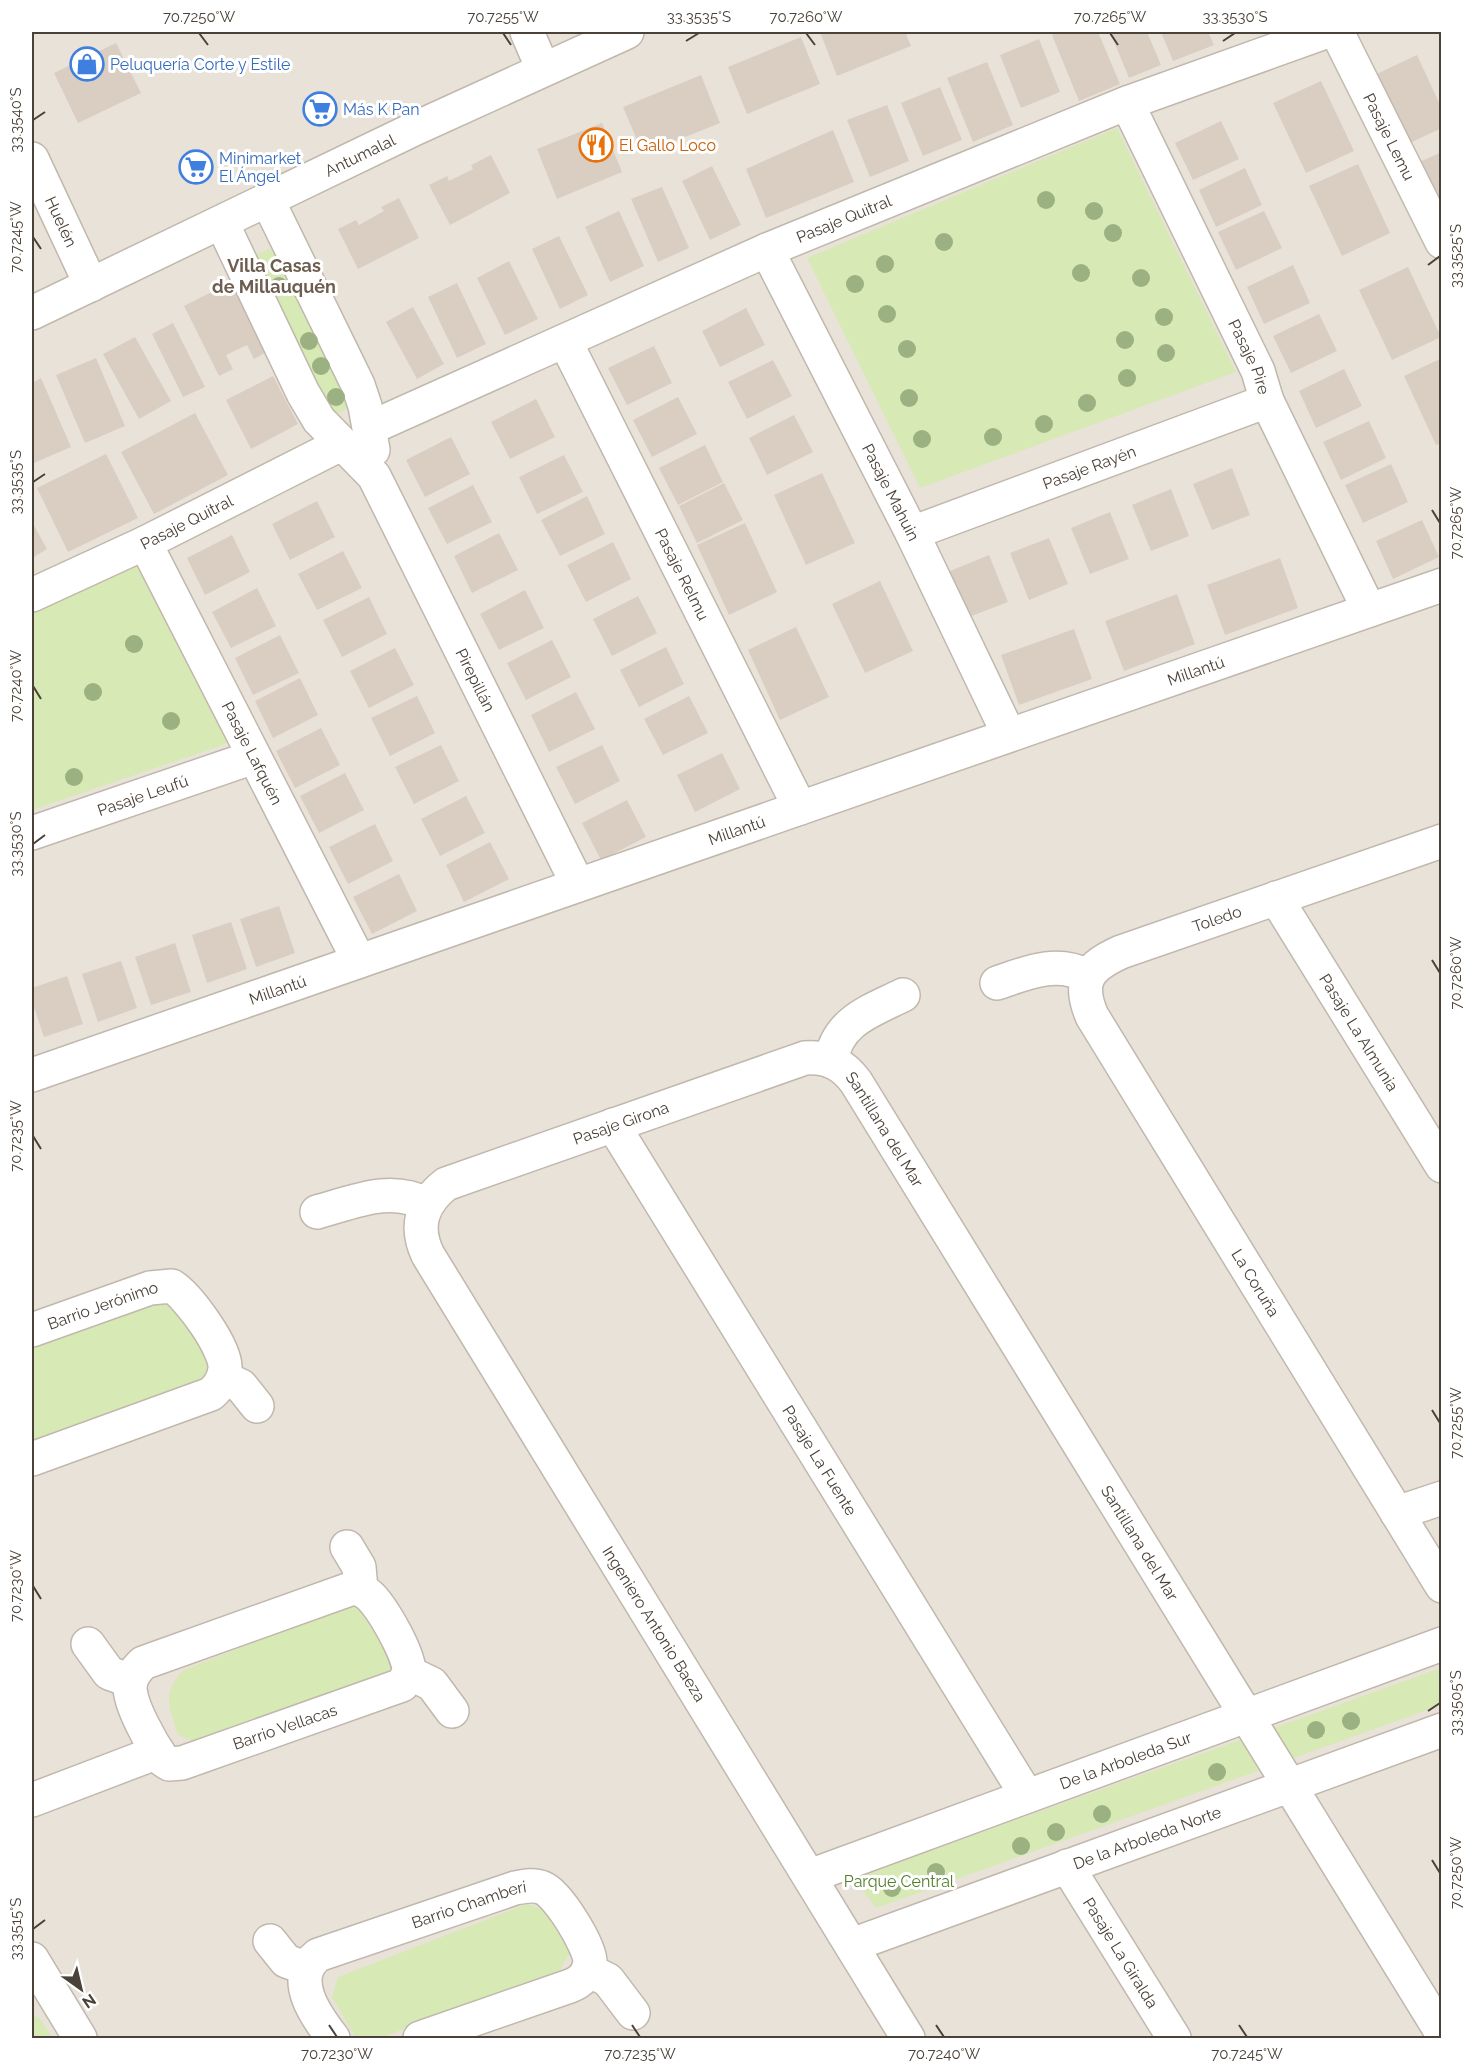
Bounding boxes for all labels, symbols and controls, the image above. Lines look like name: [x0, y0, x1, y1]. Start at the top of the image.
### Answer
text: 70.7250°W: [163, 8, 235, 26]
text: 70.7255°W: [467, 8, 539, 26]
text: 33.3535°S: [667, 8, 731, 26]
text: 70.7260°W: [769, 8, 843, 26]
text: 70.7265°W: [1074, 8, 1146, 26]
text: 33.3530°S: [1202, 8, 1268, 26]
shop icon: Peluquería Corte y Estile: [69, 46, 105, 82]
place label: Peluquería Corte y Estile: [110, 55, 290, 74]
text: 33.3540°S: [7, 87, 25, 153]
street label: Pasaje Lemu: [1360, 90, 1419, 183]
supermarket icon: Más K Pan: [302, 91, 338, 127]
place label: Más K Pan: [343, 100, 420, 119]
restaurant icon: El Gallo Loco: [578, 127, 614, 163]
street label: Antumalal: [322, 130, 399, 180]
place label: El Gallo Loco: [619, 136, 716, 155]
supermarket icon: Minimarket El Ángel: [178, 149, 214, 185]
place label: Minimarket El Ángel: [219, 149, 302, 186]
street label: Pasaje Quitral: [793, 190, 895, 247]
street label: Huelén: [41, 193, 81, 250]
text: 70.7245°W: [7, 201, 25, 273]
text: 33.3525°S: [1447, 224, 1465, 288]
district label: Villa Casas de Millauquén: [212, 255, 336, 297]
street label: Pasaje Pire: [1225, 316, 1274, 397]
street label: Pasaje Mahuin: [858, 440, 924, 544]
street label: Pasaje Rayén: [1040, 441, 1138, 493]
text: 33.3535°S: [7, 450, 25, 514]
text: 70.7265°W: [1447, 487, 1465, 559]
street label: Pasaje Quitral: [137, 490, 237, 553]
street label: Pasaje Relmu: [651, 525, 713, 623]
street label: Pirepillán: [452, 645, 499, 715]
text: 70.7240°W: [7, 650, 25, 722]
street label: Millantú: [1165, 652, 1227, 689]
street label: Pasaje Lafquén: [218, 698, 287, 808]
street label: Pasaje Leufú: [95, 771, 191, 819]
text: 33.3530°S: [7, 811, 25, 877]
street label: Millantú: [706, 811, 768, 849]
street label: Toledo: [1190, 902, 1244, 936]
text: 70.7260°W: [1447, 936, 1465, 1010]
street label: Pasaje La Almunia: [1316, 970, 1403, 1095]
street label: Millantú: [247, 971, 309, 1008]
street label: Santillana del Mar: [842, 1068, 928, 1191]
street label: Pasaje Girona: [570, 1097, 671, 1148]
text: 70.7235°W: [7, 1100, 25, 1172]
street label: La Coruña: [1228, 1245, 1284, 1320]
street label: Barrio Jerónimo: [45, 1278, 159, 1333]
text: 70.7255°W: [1447, 1387, 1465, 1459]
street label: Pasaje La Fuente: [779, 1402, 861, 1519]
street label: Santillana del Mar: [1097, 1482, 1183, 1604]
street label: Ingeniero Antonio Baeza: [598, 1543, 710, 1705]
text: 70.7230°W: [7, 1550, 25, 1622]
text: 33.3505°S: [1447, 1670, 1465, 1736]
street label: Barrio Vellacas: [230, 1700, 340, 1754]
street label: De la Arboleda Sur: [1057, 1727, 1194, 1793]
street label: De la Arboleda Norte: [1070, 1802, 1224, 1873]
text: 70.7250°W: [1447, 1837, 1465, 1909]
park label: Parque Central: [844, 1872, 955, 1891]
street label: Barrio Chamberi: [409, 1877, 528, 1932]
street label: Pasaje La Giralda: [1079, 1894, 1162, 2011]
text: 33.3515°S: [7, 1898, 25, 1960]
north arrow: [51, 1959, 111, 2019]
text: N: [79, 1990, 99, 2012]
text: 70.7230°W: [301, 2045, 373, 2063]
text: 70.7235°W: [604, 2045, 676, 2063]
text: 70.7240°W: [908, 2045, 980, 2063]
text: 70.7245°W: [1211, 2045, 1283, 2063]

